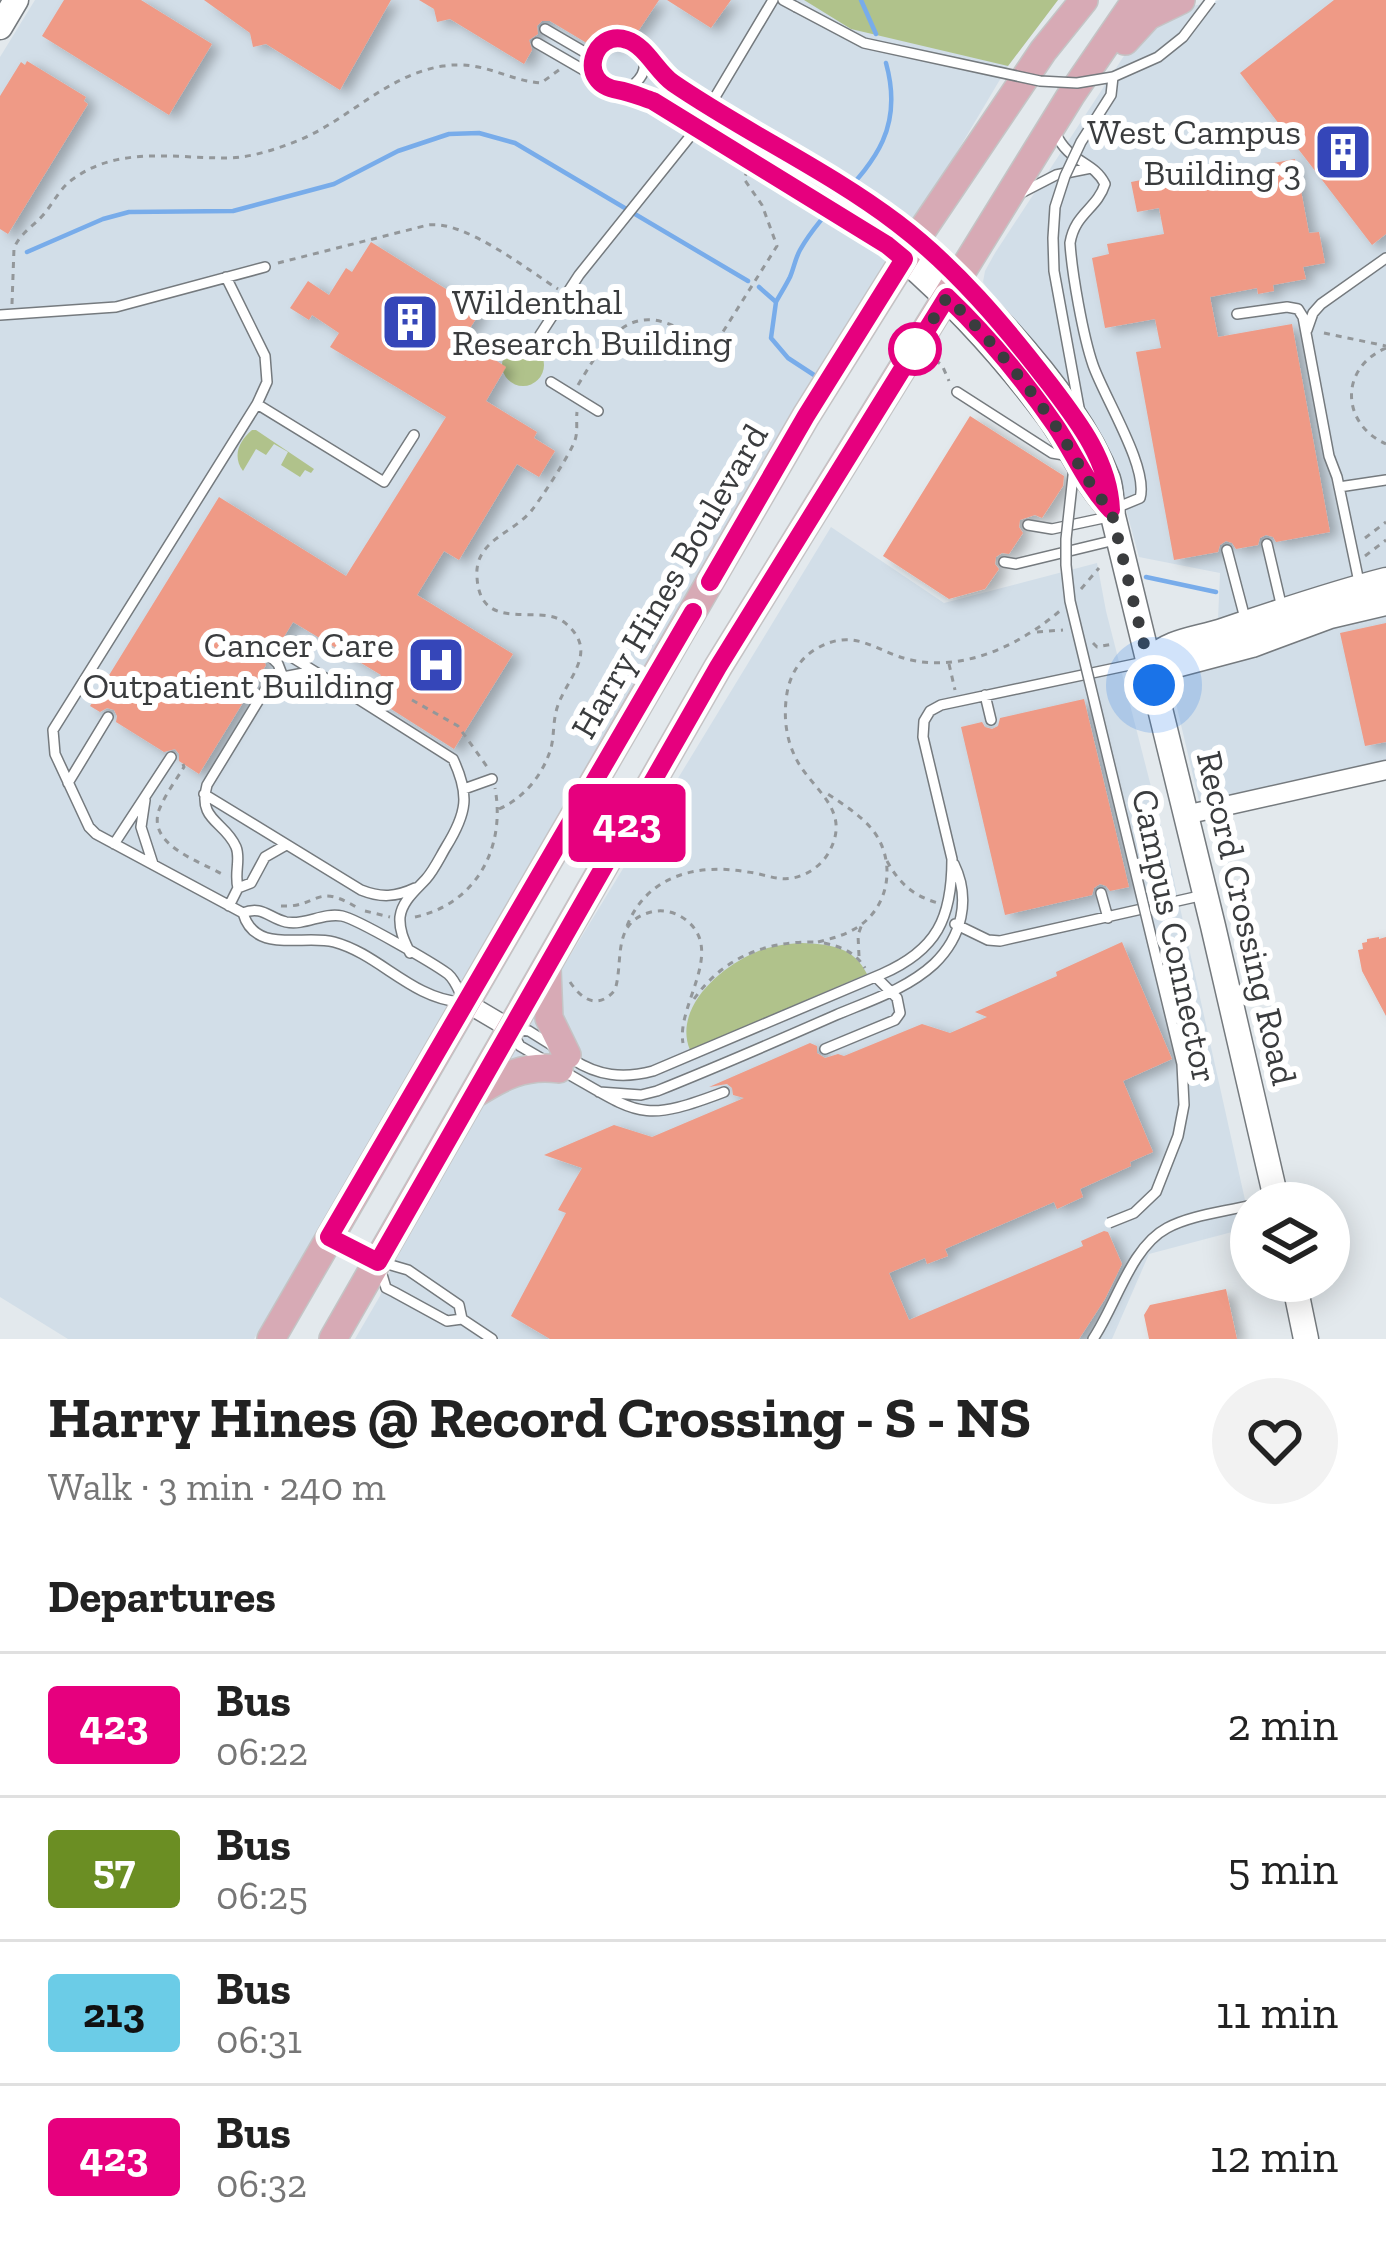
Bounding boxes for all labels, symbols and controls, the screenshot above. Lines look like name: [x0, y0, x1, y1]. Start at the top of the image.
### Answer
place label: West Campus Building 3: [1087, 110, 1301, 194]
building icon: West Campus Building 3: [1312, 121, 1374, 183]
place label: Wildenthal Research Building: [452, 280, 733, 364]
building icon: Wildenthal Research Building: [379, 291, 441, 353]
unlabelled marker: [890, 324, 940, 374]
street label: Harry Hines Boulevard: [561, 416, 777, 746]
place label: Cancer Care Outpatient Building: [83, 623, 394, 707]
hospital icon: Cancer Care Outpatient Building: [405, 634, 467, 696]
your location: [1124, 655, 1184, 715]
street label: Record Crossing Road: [1188, 747, 1306, 1089]
line badge: 423: [558, 784, 696, 862]
street label: Campus Connector: [1123, 785, 1227, 1087]
text: 423: [593, 797, 661, 848]
map controls: [1230, 1182, 1350, 1302]
button: layers: [1230, 1182, 1350, 1302]
button: heart: [1212, 1378, 1338, 1504]
text: Harry Hines @ Record Crossing - S - NS: [48, 1383, 1031, 1452]
text: Walk · 3 min · 240 m: [48, 1463, 386, 1510]
text: Departures: [48, 1570, 276, 1624]
text: Bus: [216, 1674, 291, 1728]
text: 2 min: [1227, 1698, 1338, 1752]
text: 423: [80, 1699, 148, 1750]
text: 06:22: [216, 1728, 308, 1775]
text: Bus: [216, 1818, 291, 1872]
text: 5 min: [1228, 1842, 1338, 1896]
text: 57: [93, 1843, 135, 1894]
text: 06:25: [216, 1872, 308, 1919]
text: Bus: [216, 1962, 291, 2016]
text: 11 min: [1216, 1986, 1338, 2040]
text: 213: [83, 1987, 145, 2038]
text: 06:31: [216, 2016, 302, 2063]
text: Bus: [216, 2106, 291, 2160]
text: 12 min: [1210, 2130, 1338, 2184]
text: 423: [80, 2131, 148, 2182]
text: 06:32: [216, 2160, 307, 2207]

